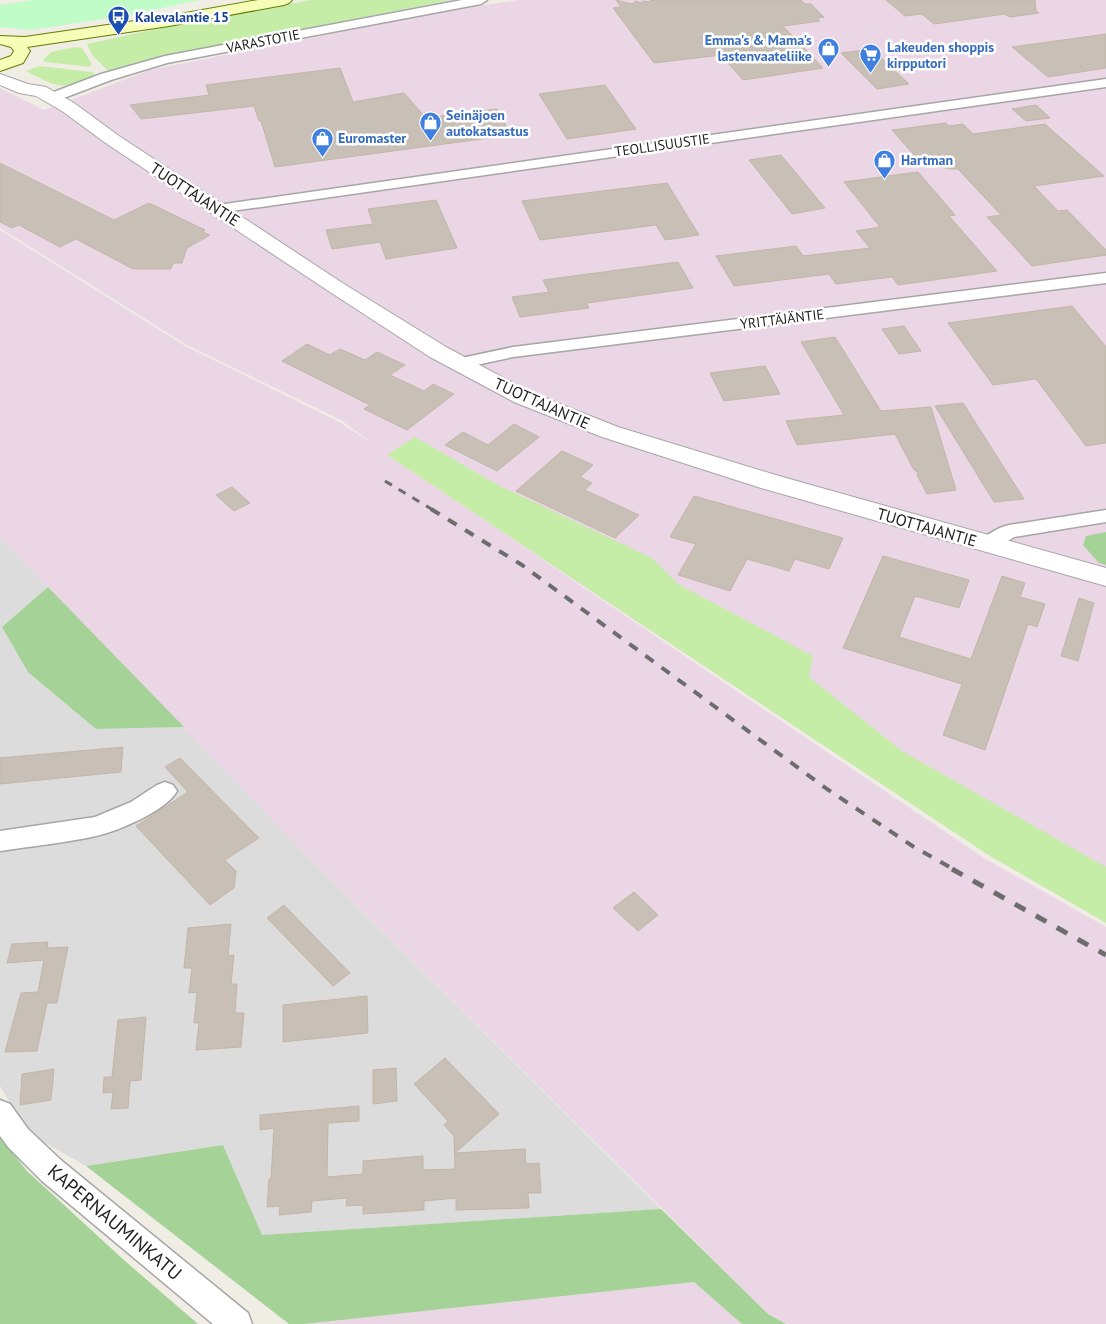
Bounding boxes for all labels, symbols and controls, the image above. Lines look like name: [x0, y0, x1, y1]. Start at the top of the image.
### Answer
bus stop icon: Kalevalantie 15: [107, 5, 131, 36]
place label: Kalevalantie 15: [135, 8, 229, 26]
street label: VARASTOTIE: [224, 25, 301, 57]
place label: Emma's & Mama's lastenvaateliike: [705, 31, 812, 65]
shop icon: Emma's & Mama's lastenvaateliike: [816, 36, 840, 67]
place label: Lakeuden shoppis kirpputori: [887, 38, 994, 72]
supermarket icon: Lakeuden shoppis kirpputori: [859, 43, 883, 74]
place label: Seinäjoen autokatsastus: [446, 106, 529, 140]
shop icon: Seinäjoen autokatsastus: [418, 111, 442, 142]
shop icon: Euromaster: [310, 126, 334, 157]
place label: Euromaster: [338, 129, 406, 147]
street label: TEOLLISUUSTIE: [613, 129, 711, 161]
shop icon: Hartman: [873, 148, 897, 179]
place label: Hartman: [901, 151, 953, 169]
street label: TUOTTAJANTIE: [146, 158, 244, 230]
street label: YRITTÄJÄNTIE: [739, 305, 825, 333]
street label: TUOTTAJANTIE: [491, 373, 593, 433]
street label: TUOTTAJANTIE: [875, 503, 979, 551]
street label: KAPERNAUMINKATU: [43, 1159, 187, 1285]

